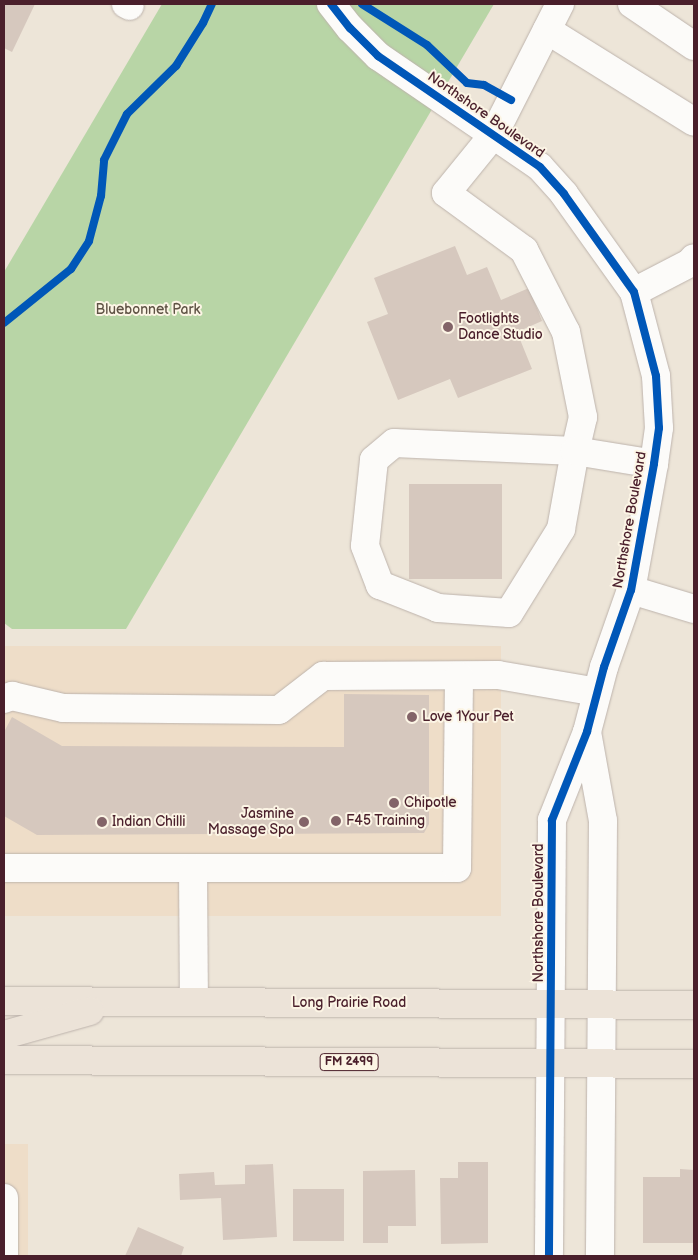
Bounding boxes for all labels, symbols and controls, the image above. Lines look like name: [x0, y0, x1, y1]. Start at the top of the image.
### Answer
street label: Northshore Boulevard: [424, 68, 548, 162]
park label: Bluebonnet Park: [96, 302, 200, 318]
place label: Footlights Dance Studio: [458, 311, 543, 344]
marker: Footlights Dance Studio: [442, 321, 454, 333]
street label: Northshore Boulevard: [610, 450, 650, 590]
place label: Love 1Your Pet: [422, 709, 514, 725]
marker: Love 1Your Pet: [406, 711, 418, 723]
place label: Chipotle: [404, 795, 456, 811]
marker: Chipotle: [388, 797, 400, 809]
place label: Jasmine Massage Spa: [208, 806, 294, 839]
place label: F45 Training: [346, 813, 426, 829]
place label: Indian Chilli: [112, 814, 186, 830]
marker: F45 Training: [330, 815, 342, 827]
marker: Indian Chilli: [96, 816, 108, 828]
marker: Jasmine Massage Spa: [298, 816, 310, 828]
street label: Northshore Boulevard: [531, 844, 547, 982]
street label: Long Prairie Road: [292, 995, 406, 1011]
road number: FM 2499: [319, 1052, 379, 1072]

